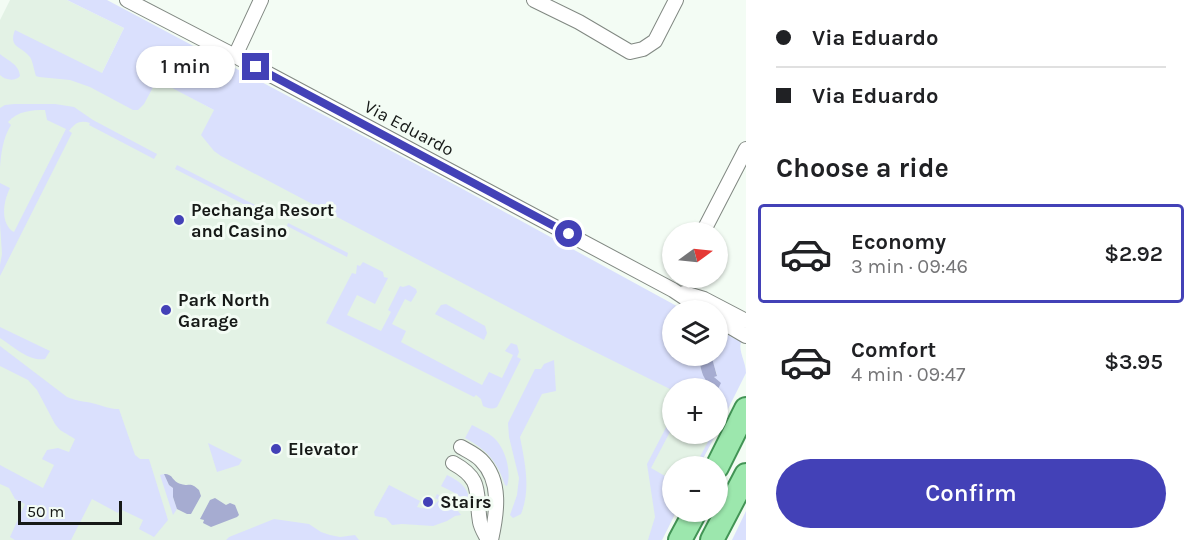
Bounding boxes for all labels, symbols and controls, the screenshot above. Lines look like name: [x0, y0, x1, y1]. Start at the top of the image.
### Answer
text: Via Eduardo: [812, 25, 939, 51]
callout: 1 min: [136, 46, 235, 88]
route end: [242, 53, 269, 80]
text: 1 min: [161, 55, 210, 78]
text: Via Eduardo: [812, 83, 939, 109]
street label: Via Eduardo: [360, 95, 458, 161]
text: Choose a ride: [776, 152, 949, 184]
place label: Pechanga Resort and Casino: [191, 199, 334, 242]
marker: Pechanga Resort and Casino: [172, 213, 186, 227]
route start: [555, 220, 582, 247]
north arrow: [662, 222, 728, 288]
map controls: [662, 222, 728, 522]
icon: car: [779, 227, 833, 281]
text: Economy: [851, 229, 946, 255]
text: $2.92: [1104, 241, 1163, 267]
text: 3 min · 09:46: [851, 255, 968, 278]
place label: Park North Garage: [178, 289, 270, 332]
button: layers: [662, 300, 728, 366]
marker: Park North Garage: [159, 303, 173, 317]
icon: car: [779, 335, 833, 389]
text: Comfort: [851, 337, 936, 363]
text: $3.95: [1104, 349, 1163, 375]
text: 4 min · 09:47: [851, 363, 965, 386]
button: +: [662, 378, 728, 444]
place label: Elevator: [288, 438, 358, 460]
marker: Elevator: [269, 442, 283, 456]
button: −: [662, 456, 728, 522]
button: Confirm: [776, 459, 1166, 528]
place label: Stairs: [440, 491, 492, 513]
marker: Stairs: [421, 495, 435, 509]
scale bar: [18, 498, 122, 526]
text: 50 m: [27, 502, 64, 521]

